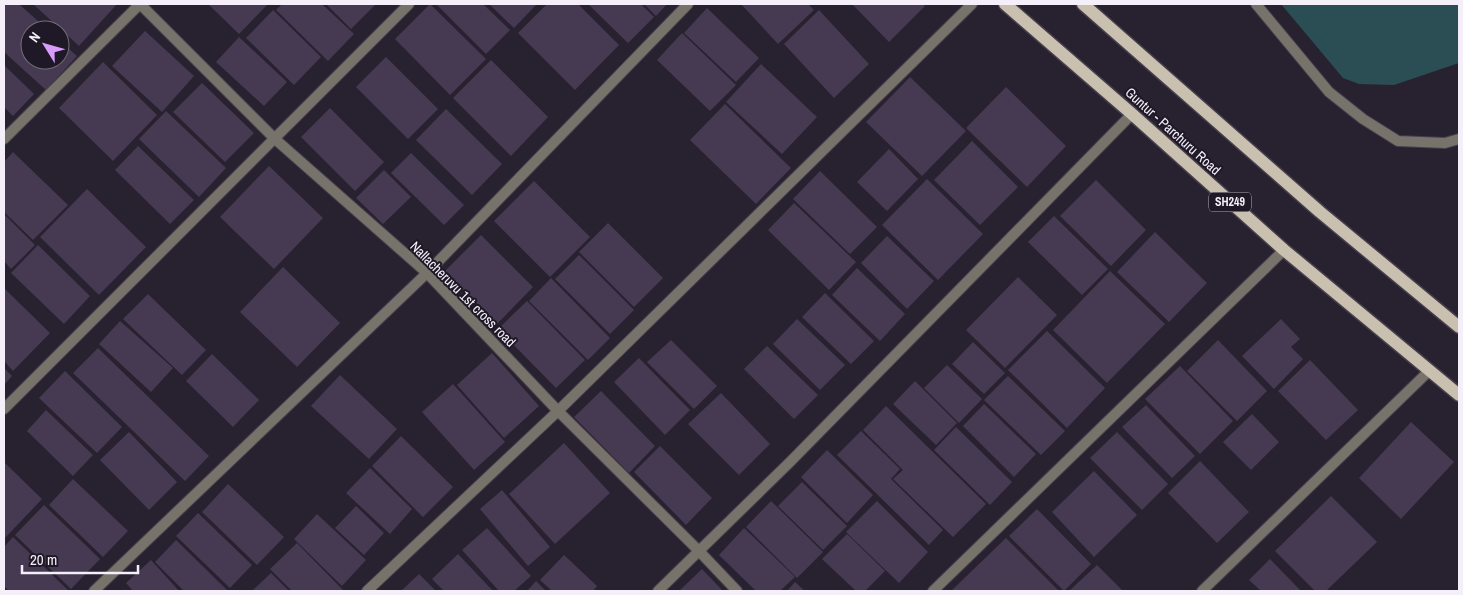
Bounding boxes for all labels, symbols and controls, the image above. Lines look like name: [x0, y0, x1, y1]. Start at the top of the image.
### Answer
north arrow: [20, 20, 70, 70]
text: N: [25, 28, 44, 46]
street label: Guntur - Parchuru Road: [1121, 83, 1225, 179]
road number: SH249: [1209, 192, 1251, 212]
street label: Nallacheruvu 1st cross road: [406, 237, 520, 351]
scale bar: [22, 542, 139, 574]
text: 20 m: [30, 549, 57, 570]

